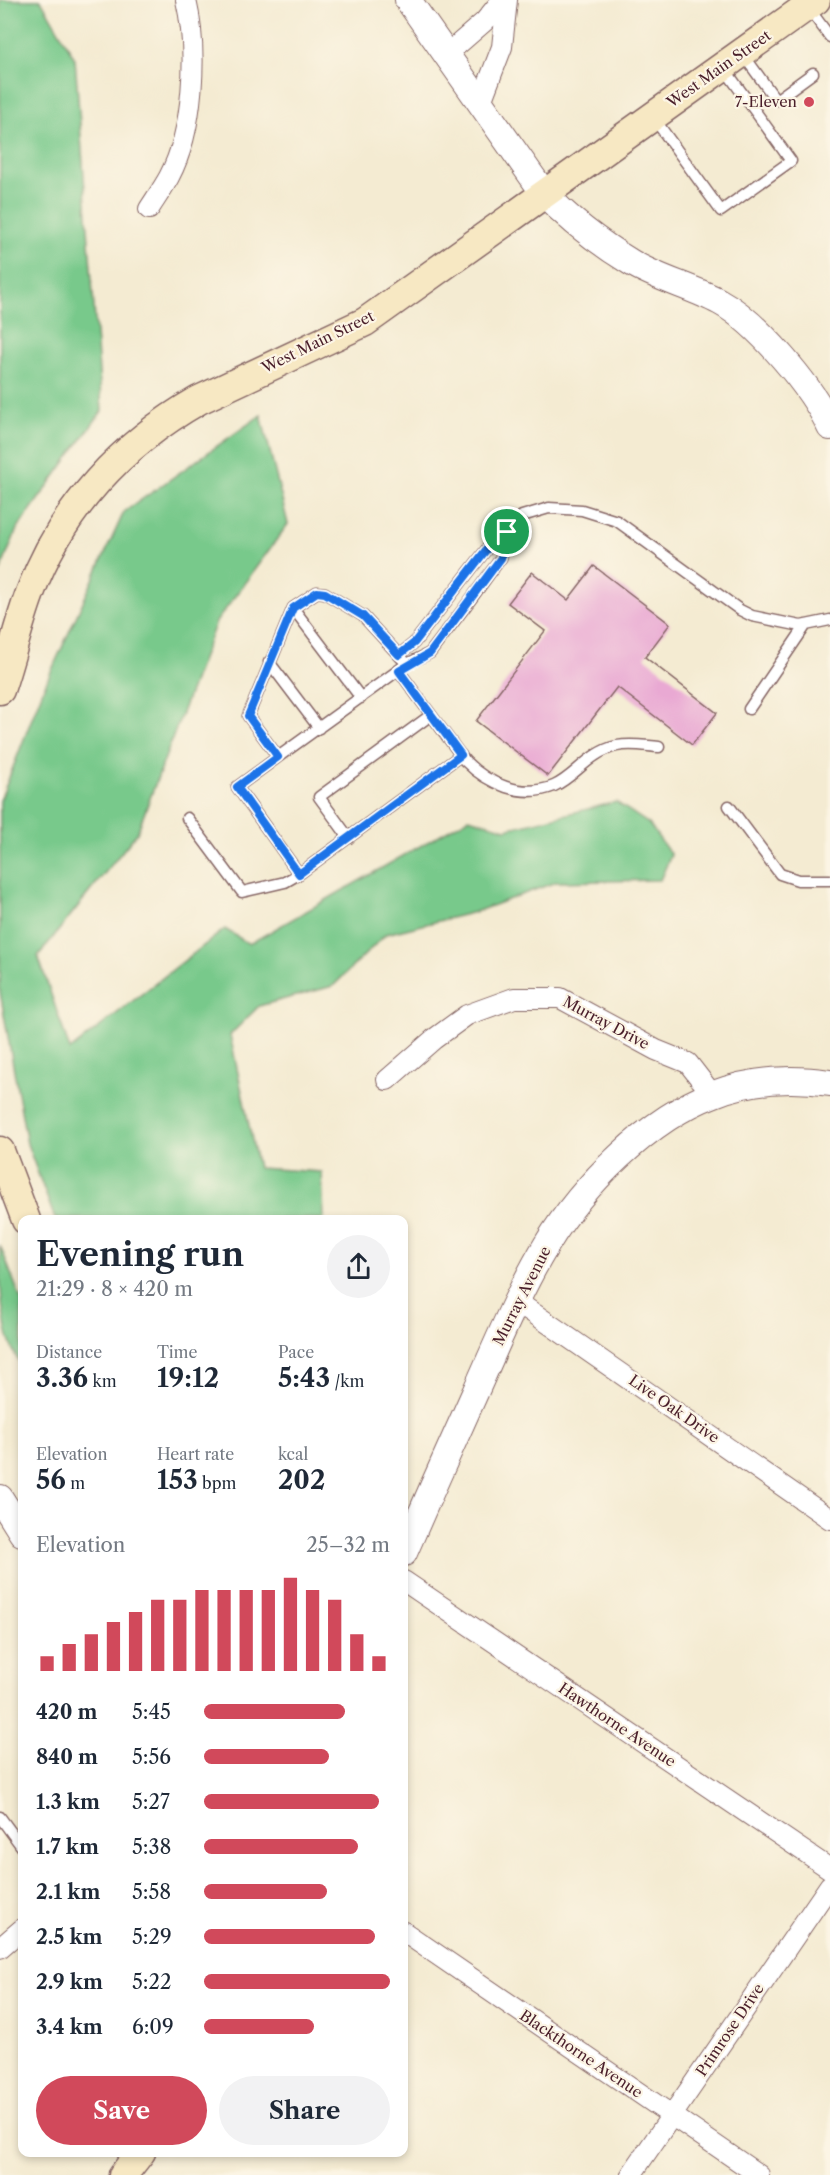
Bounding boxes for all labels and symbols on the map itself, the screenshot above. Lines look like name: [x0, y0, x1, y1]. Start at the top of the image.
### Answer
street label: West Main Street: [662, 25, 775, 112]
place label: 7-Eleven: [735, 92, 798, 111]
marker: 7-Eleven: [802, 95, 816, 109]
street label: West Main Street: [258, 306, 378, 377]
pin: [481, 506, 532, 557]
street label: Murray Drive: [560, 992, 653, 1053]
street label: Murray Avenue: [488, 1243, 555, 1349]
street label: Live Oak Drive: [625, 1370, 723, 1447]
street label: Hawthorne Avenue: [555, 1678, 680, 1771]
street label: Primrose Drive: [692, 1980, 768, 2080]
street label: Blackthorne Avenue: [516, 2005, 646, 2102]

